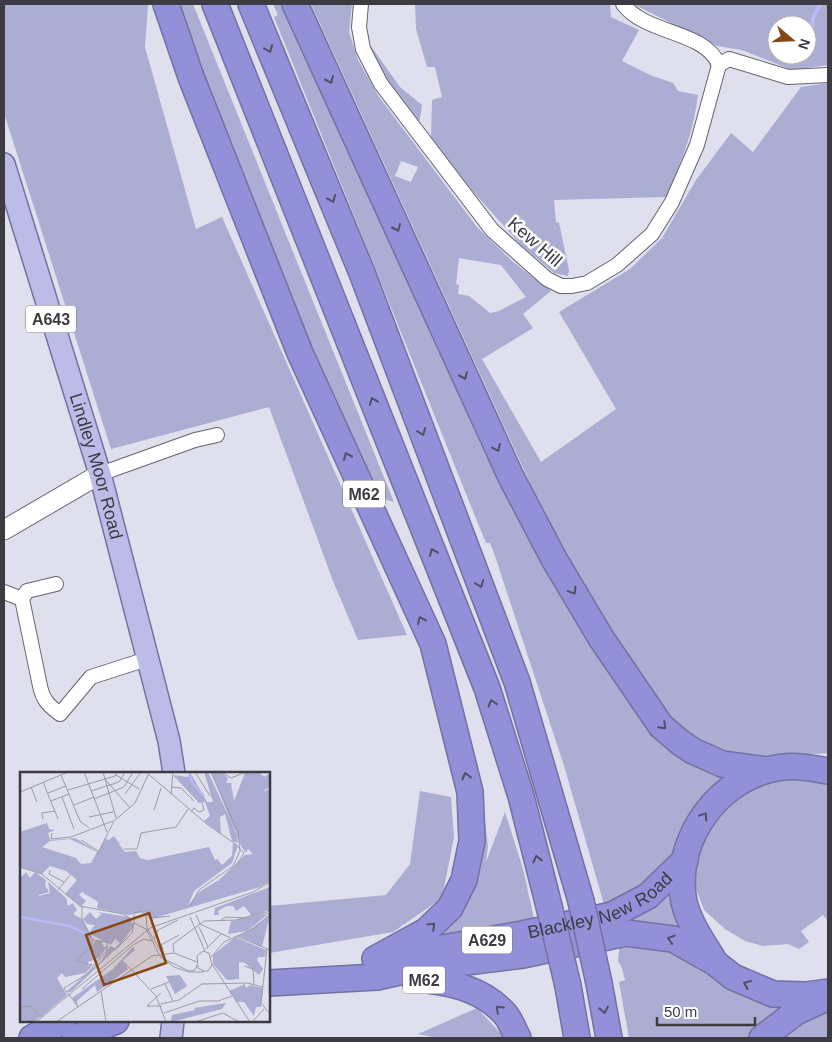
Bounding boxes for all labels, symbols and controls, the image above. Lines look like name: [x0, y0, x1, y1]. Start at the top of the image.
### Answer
north arrow: [767, 15, 817, 65]
text: N: [795, 37, 814, 52]
one-way arrow: [263, 44, 274, 53]
one-way arrow: [323, 75, 334, 84]
one-way arrow: [325, 194, 336, 203]
street label: Kew Hill: [504, 213, 566, 271]
one-way arrow: [390, 223, 401, 232]
road number: A643: [26, 306, 76, 332]
one-way arrow: [457, 371, 468, 380]
street label: Lindley Moor Road: [66, 391, 126, 541]
one-way arrow: [369, 397, 379, 405]
one-way arrow: [416, 427, 426, 436]
one-way arrow: [491, 443, 501, 452]
one-way arrow: [343, 452, 353, 461]
road number: M62: [343, 480, 385, 508]
one-way arrow: [429, 548, 439, 556]
one-way arrow: [474, 579, 484, 588]
one-way arrow: [567, 586, 577, 595]
one-way arrow: [417, 616, 428, 625]
one-way arrow: [488, 699, 498, 708]
one-way arrow: [657, 720, 666, 729]
one-way arrow: [461, 771, 472, 780]
inset map: [20, 772, 270, 1022]
one-way arrow: [698, 812, 707, 822]
one-way arrow: [532, 855, 543, 863]
street label: Blackley New Road: [526, 868, 676, 943]
one-way arrow: [426, 923, 435, 932]
road number: A629: [462, 926, 512, 954]
one-way arrow: [668, 935, 676, 945]
road number: M62: [403, 966, 445, 994]
one-way arrow: [743, 980, 752, 990]
scale bar: [657, 994, 754, 1026]
text: 50 m: [664, 1003, 697, 1020]
one-way arrow: [496, 1006, 505, 1015]
one-way arrow: [598, 1006, 608, 1015]

